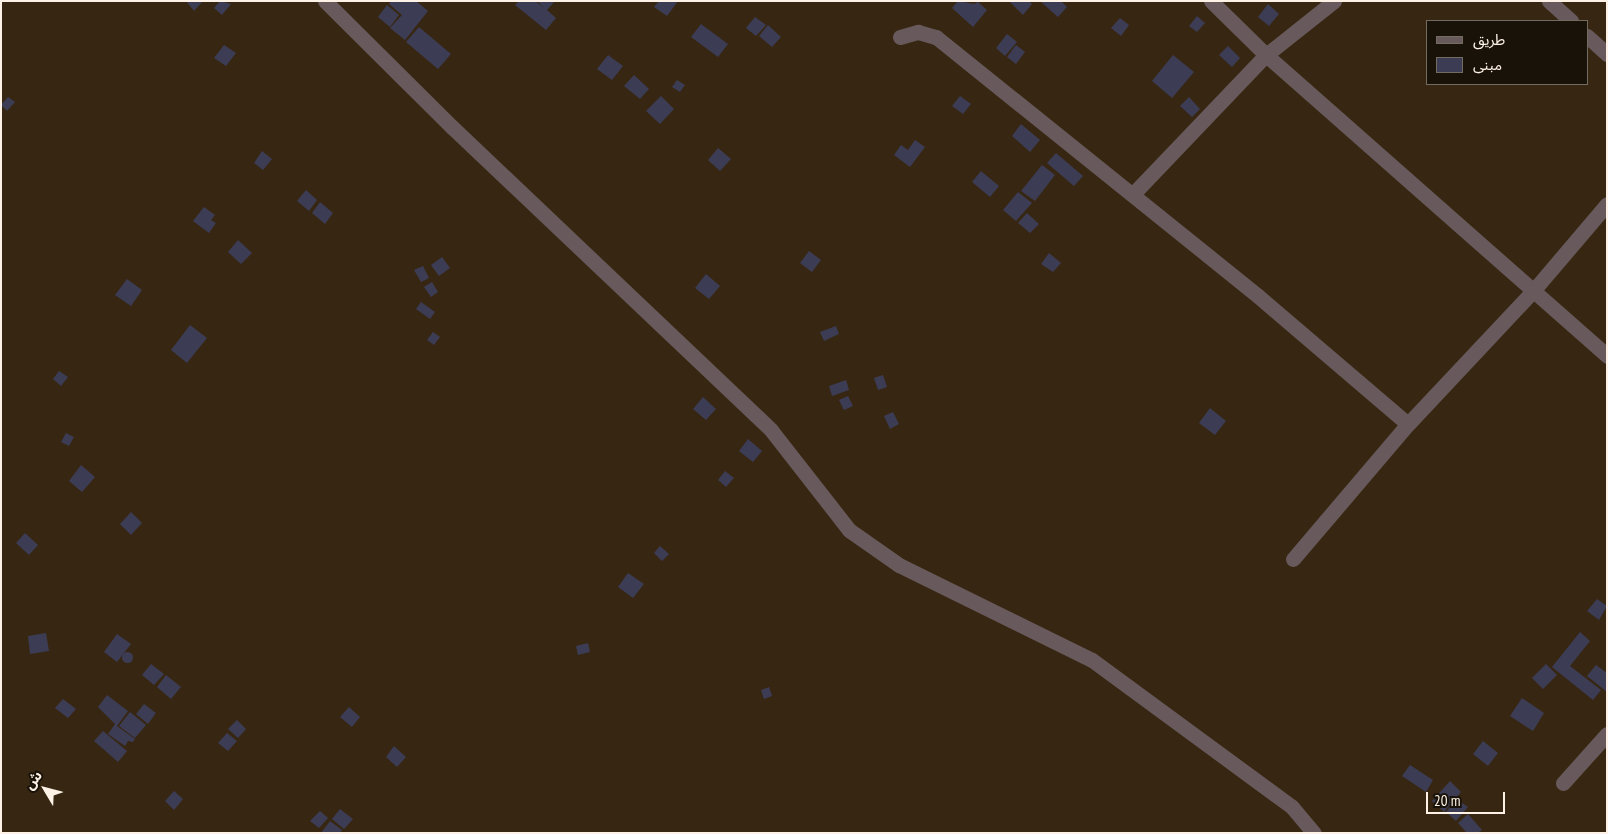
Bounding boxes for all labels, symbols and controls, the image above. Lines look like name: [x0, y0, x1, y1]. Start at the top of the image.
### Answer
legend: [1426, 20, 1588, 85]
text: طريق: [1473, 30, 1505, 49]
text: مبنى: [1473, 55, 1502, 74]
north arrow: [20, 764, 70, 814]
text: ش: [20, 767, 46, 793]
scale bar: [1428, 782, 1507, 814]
text: 20 m: [1434, 791, 1460, 810]

